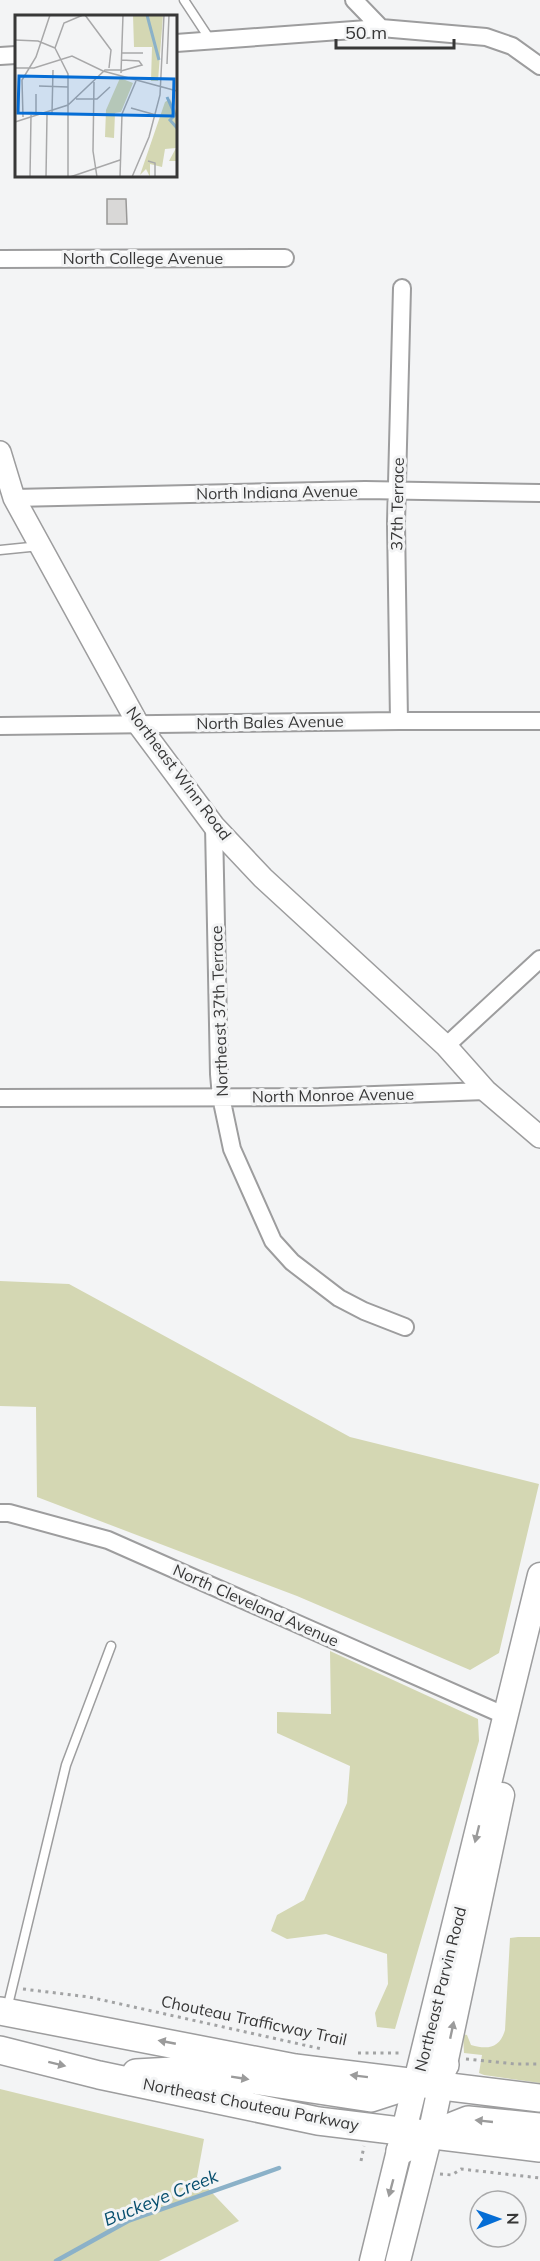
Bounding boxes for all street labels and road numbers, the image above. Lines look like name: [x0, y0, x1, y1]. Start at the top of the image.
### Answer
street label: North College Avenue: [63, 248, 223, 268]
street label: 37th Terrace: [386, 457, 408, 551]
street label: North Indiana Avenue: [196, 481, 358, 503]
street label: Northeast Winn Road: [122, 702, 236, 844]
street label: North Bales Avenue: [196, 711, 344, 733]
street label: Northeast 37th Terrace: [206, 925, 232, 1097]
street label: North Monroe Avenue: [252, 1084, 414, 1106]
street label: North Cleveland Avenue: [170, 1559, 342, 1651]
street label: Northeast Parvin Road: [410, 1904, 470, 2074]
street label: Chouteau Trafficway Trail: [159, 1991, 349, 2049]
street label: Northeast Chouteau Parkway: [141, 2073, 361, 2135]

